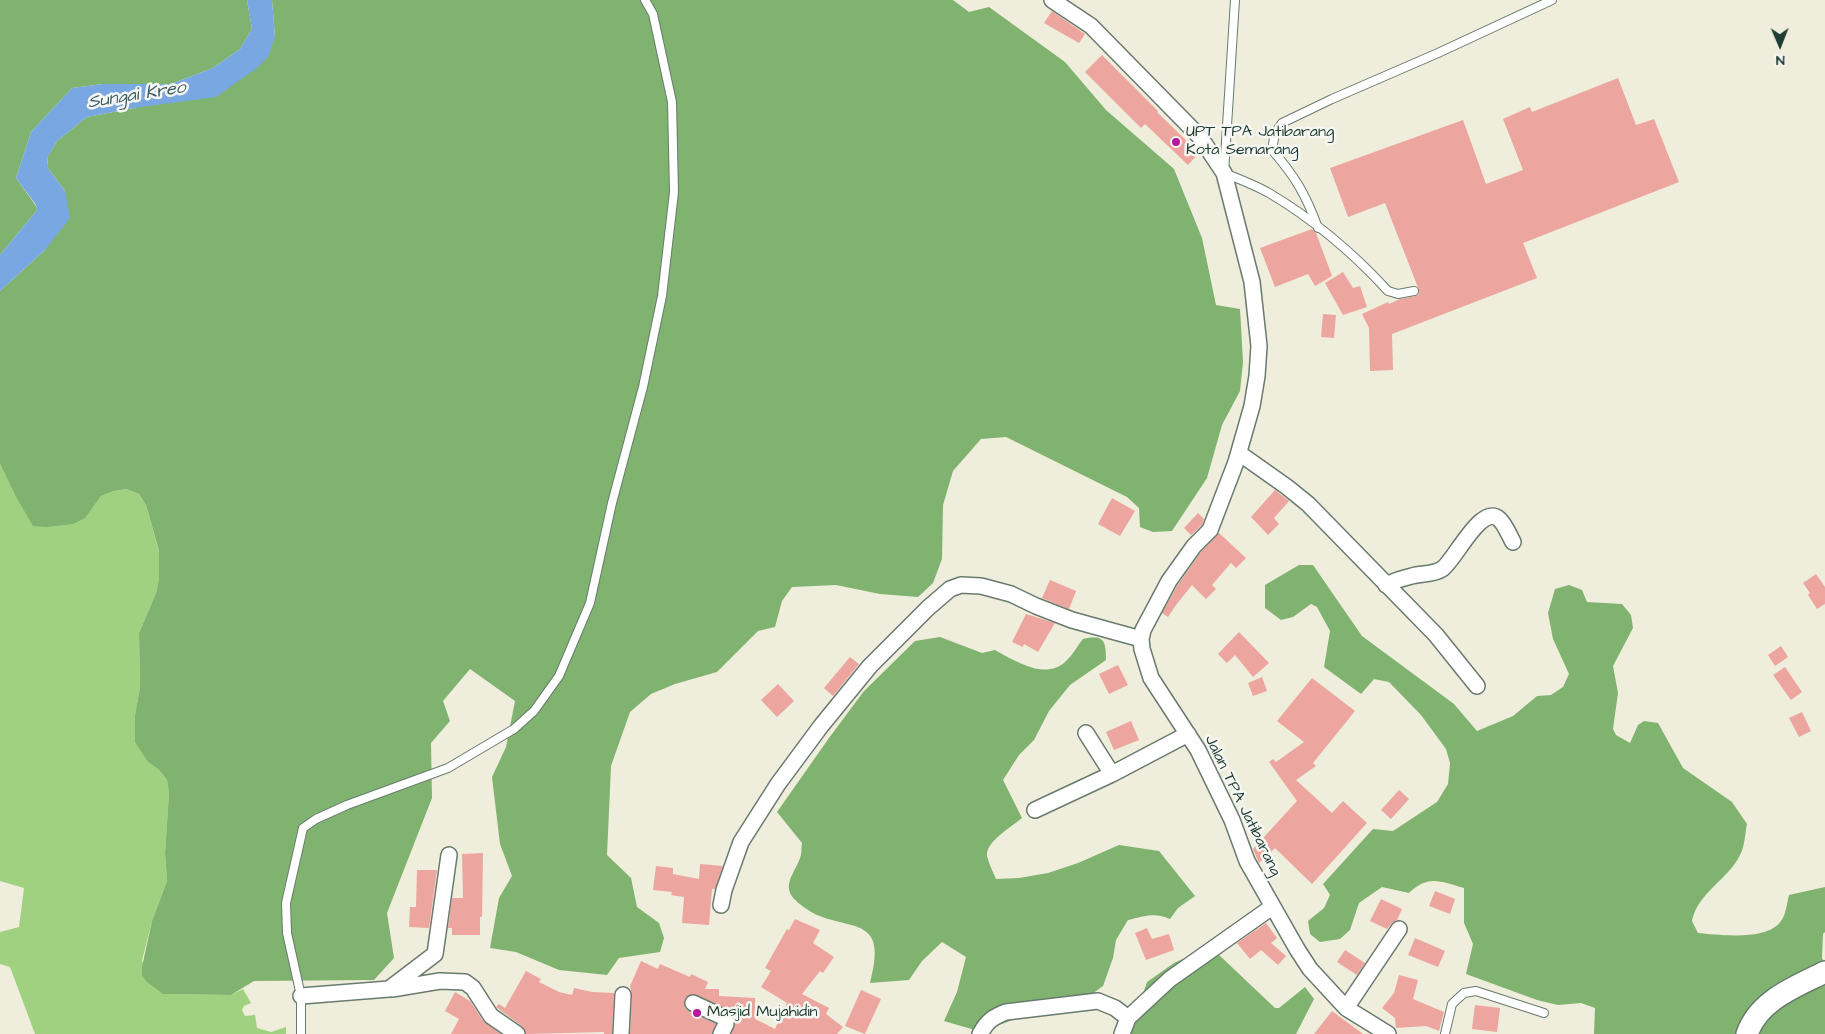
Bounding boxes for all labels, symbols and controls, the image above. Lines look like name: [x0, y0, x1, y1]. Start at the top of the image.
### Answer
north arrow: [1755, 20, 1805, 70]
text: N: [1776, 50, 1785, 70]
water label: Sungai Kreo: [87, 78, 187, 114]
place label: UPT TPA Jatibarang Kota Semarang: [1186, 123, 1334, 161]
marker: UPT TPA Jatibarang Kota Semarang: [1170, 136, 1182, 148]
street label: Jalan TPA Jatibarang: [1200, 732, 1284, 880]
place label: Masjid Mujahidin: [707, 1003, 818, 1023]
marker: Masjid Mujahidin: [691, 1007, 703, 1019]

